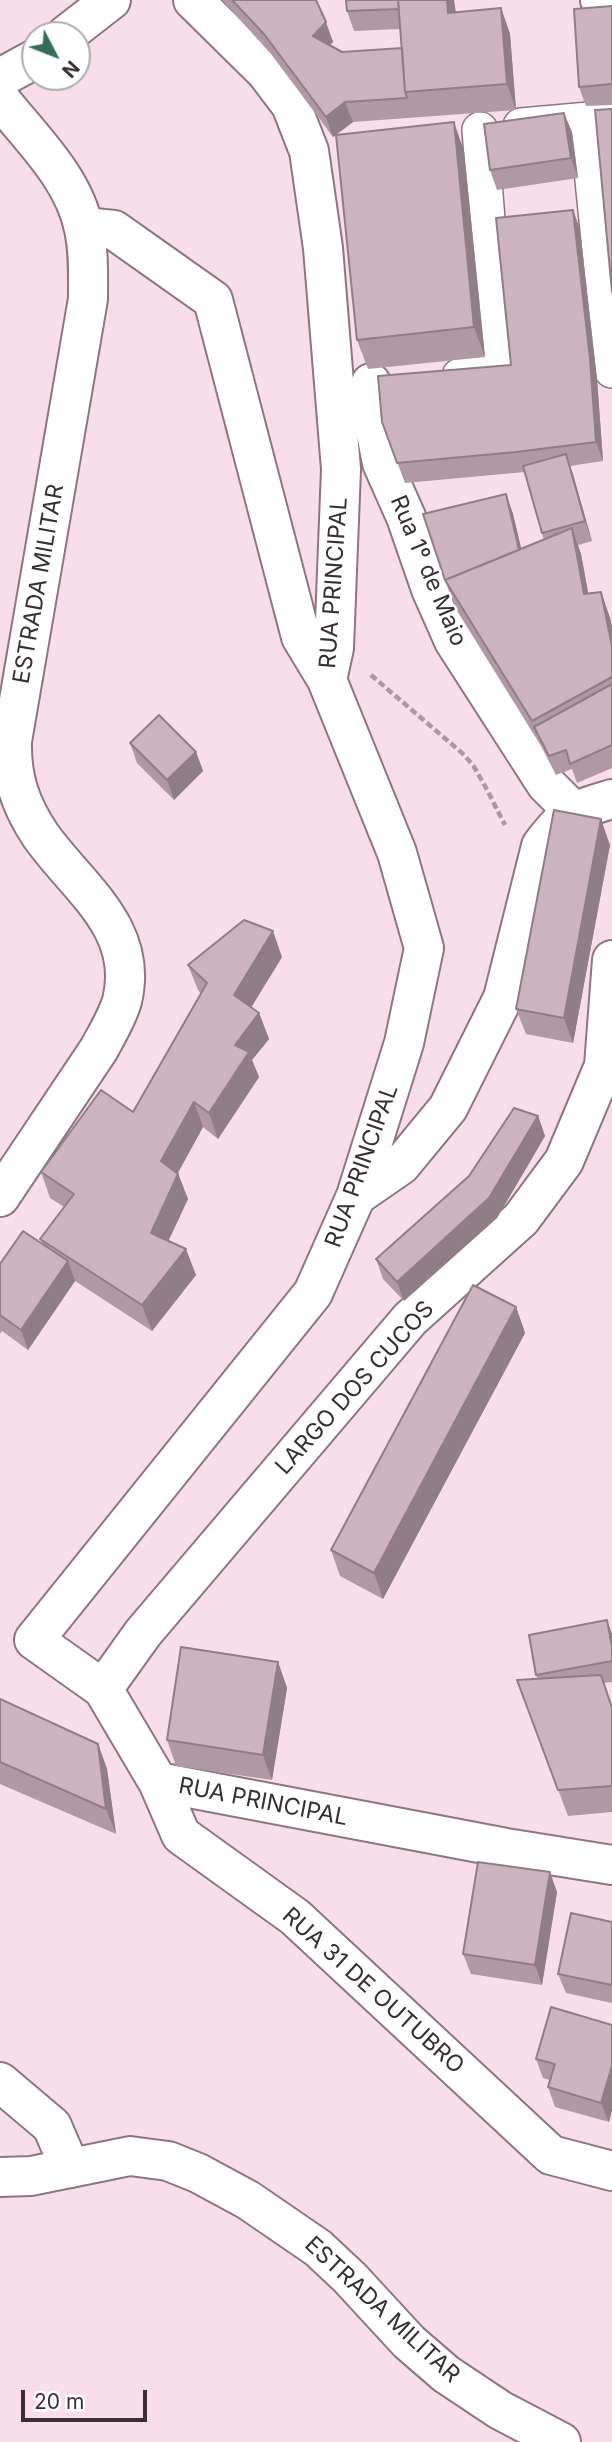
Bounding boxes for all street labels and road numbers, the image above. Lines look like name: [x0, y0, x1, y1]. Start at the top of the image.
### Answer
street label: ESTRADA MILITAR: [8, 482, 70, 686]
street label: Rua 1º de Maio: [384, 492, 472, 650]
street label: RUA PRINCIPAL: [314, 496, 354, 670]
street label: RUA PRINCIPAL: [320, 1081, 404, 1251]
street label: LARGO DOS CUCOS: [270, 1296, 440, 1480]
street label: RUA PRINCIPAL: [176, 1772, 350, 1832]
street label: RUA 31 DE OUTUBRO: [277, 1902, 469, 2080]
street label: ESTRADA MILITAR: [299, 2231, 465, 2389]

